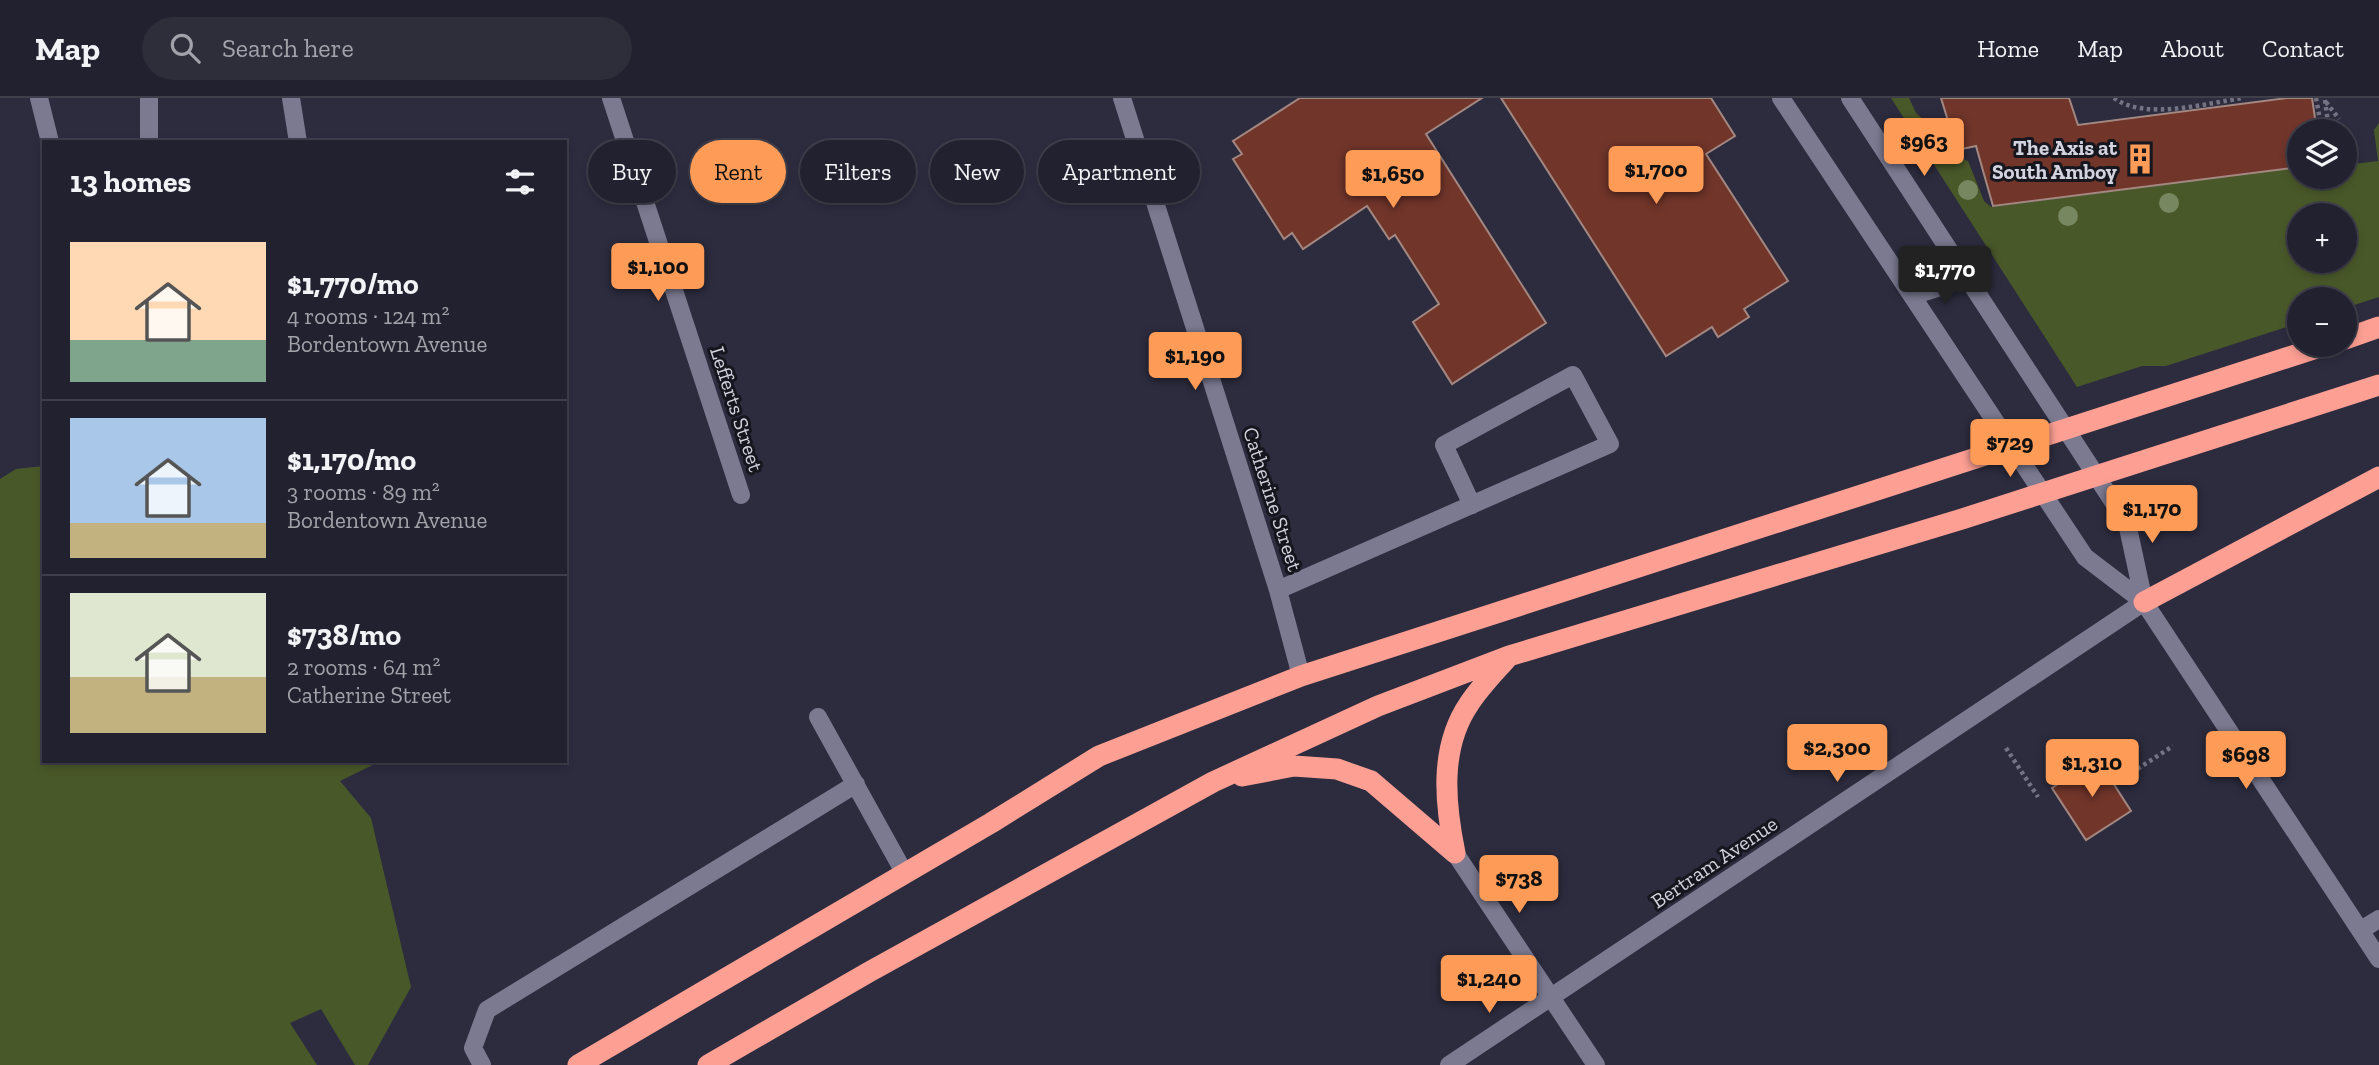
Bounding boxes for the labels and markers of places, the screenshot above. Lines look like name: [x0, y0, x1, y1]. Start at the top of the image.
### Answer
pin: $963: [1883, 118, 1965, 178]
place label: The Axis at South Amboy: [1992, 135, 2118, 184]
building icon: The Axis at South Amboy: [2123, 142, 2157, 176]
pin: $1,700: [1599, 146, 1713, 206]
pin: $1,650: [1336, 150, 1450, 210]
pin: $1,100: [601, 244, 715, 303]
pin: $1,770: [1888, 246, 2002, 306]
pin: $1,190: [1138, 332, 1252, 392]
pin: $729: [1969, 420, 2051, 479]
pin: $1,170: [2095, 486, 2209, 545]
pin: $2,300: [1780, 724, 1894, 784]
pin: $698: [2205, 732, 2287, 791]
pin: $1,310: [2035, 740, 2149, 799]
pin: $738: [1478, 856, 1560, 915]
pin: $1,240: [1432, 956, 1546, 1015]

